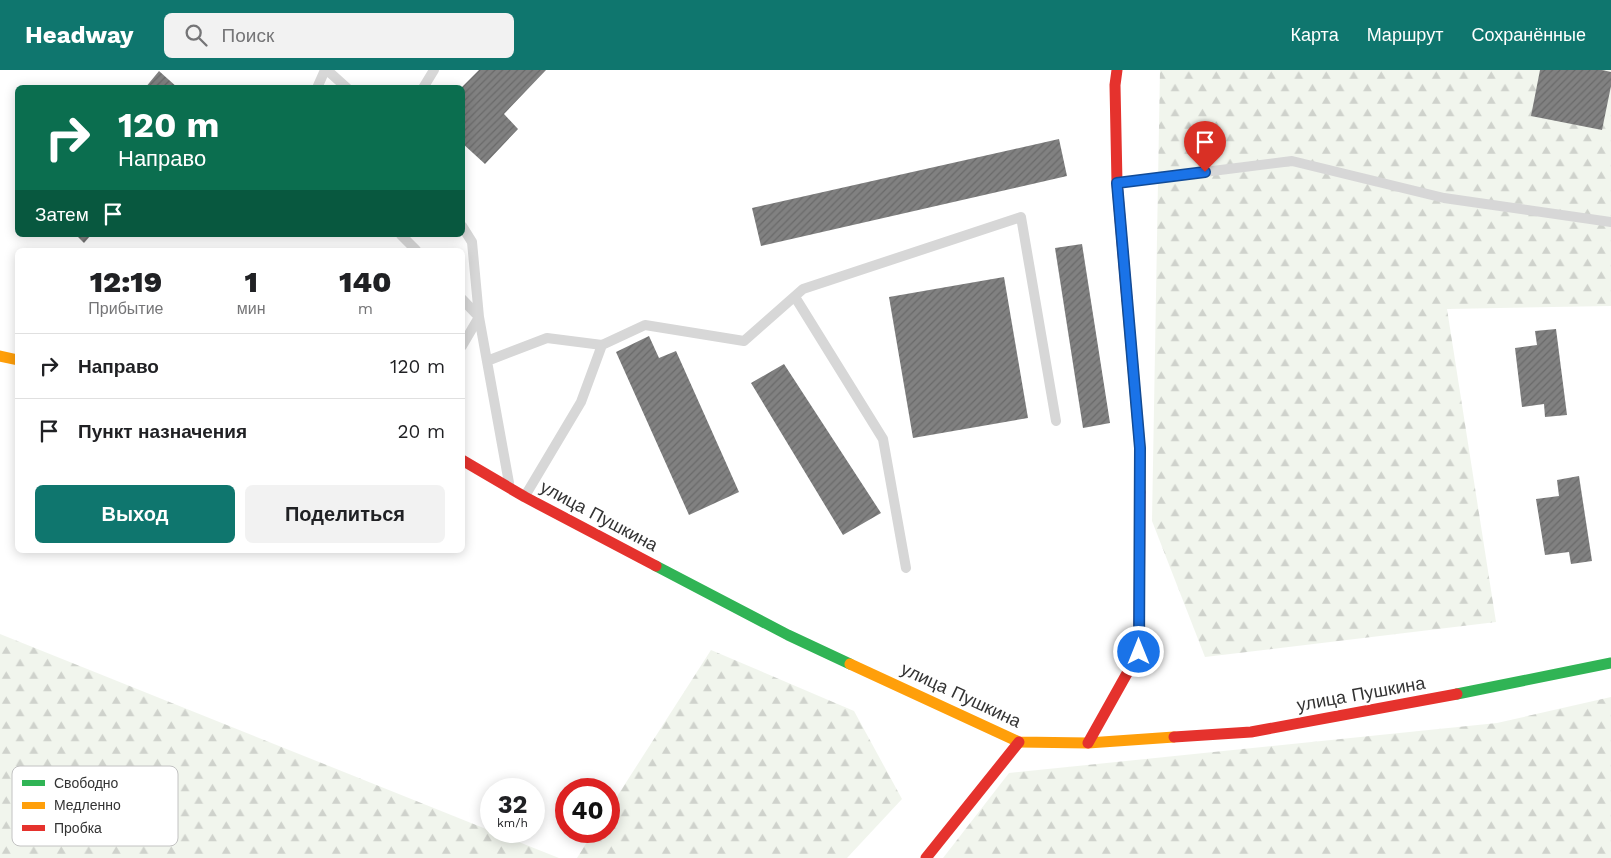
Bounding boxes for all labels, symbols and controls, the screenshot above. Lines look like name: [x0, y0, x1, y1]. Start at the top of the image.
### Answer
search box: [164, 13, 514, 58]
text: Headway: [25, 21, 134, 49]
icon: search: [182, 21, 210, 49]
text: Поиск: [222, 24, 274, 47]
text: Карта: [1291, 24, 1339, 45]
text: Маршрут: [1367, 24, 1443, 45]
text: Сохранённые: [1471, 24, 1586, 45]
text: 120 m: [118, 104, 219, 146]
icon: right: [35, 105, 100, 170]
pin: [1184, 121, 1226, 172]
icon: arrive: [1191, 128, 1219, 156]
text: Направо: [118, 146, 206, 171]
icon: arrive: [99, 200, 127, 228]
text: Затем: [35, 203, 89, 226]
text: 12:19: [90, 264, 162, 299]
text: 1: [245, 264, 258, 299]
text: 140: [339, 264, 392, 299]
text: Прибытие: [88, 299, 164, 318]
text: мин: [237, 299, 266, 318]
text: m: [358, 299, 373, 318]
icon: right: [35, 352, 63, 380]
text: Направо: [78, 355, 159, 378]
text: 120 m: [390, 355, 445, 378]
icon: arrive: [35, 417, 63, 445]
text: Пункт назначения: [78, 420, 247, 443]
text: 20 m: [398, 420, 445, 443]
street label: улица Пушкина: [537, 476, 662, 556]
button: Выход: [35, 485, 235, 543]
button: Поделиться: [245, 485, 445, 543]
position arrow: [1112, 625, 1164, 677]
street label: улица Пушкина: [898, 658, 1025, 732]
street label: улица Пушкина: [1295, 672, 1428, 715]
legend: [12, 766, 178, 846]
text: Свободно: [54, 775, 119, 791]
speed limit sign: 40: [555, 778, 620, 843]
text: 32: [498, 790, 527, 819]
text: Медленно: [54, 797, 121, 813]
text: km/h: [497, 816, 528, 830]
text: Пробка: [54, 820, 102, 836]

